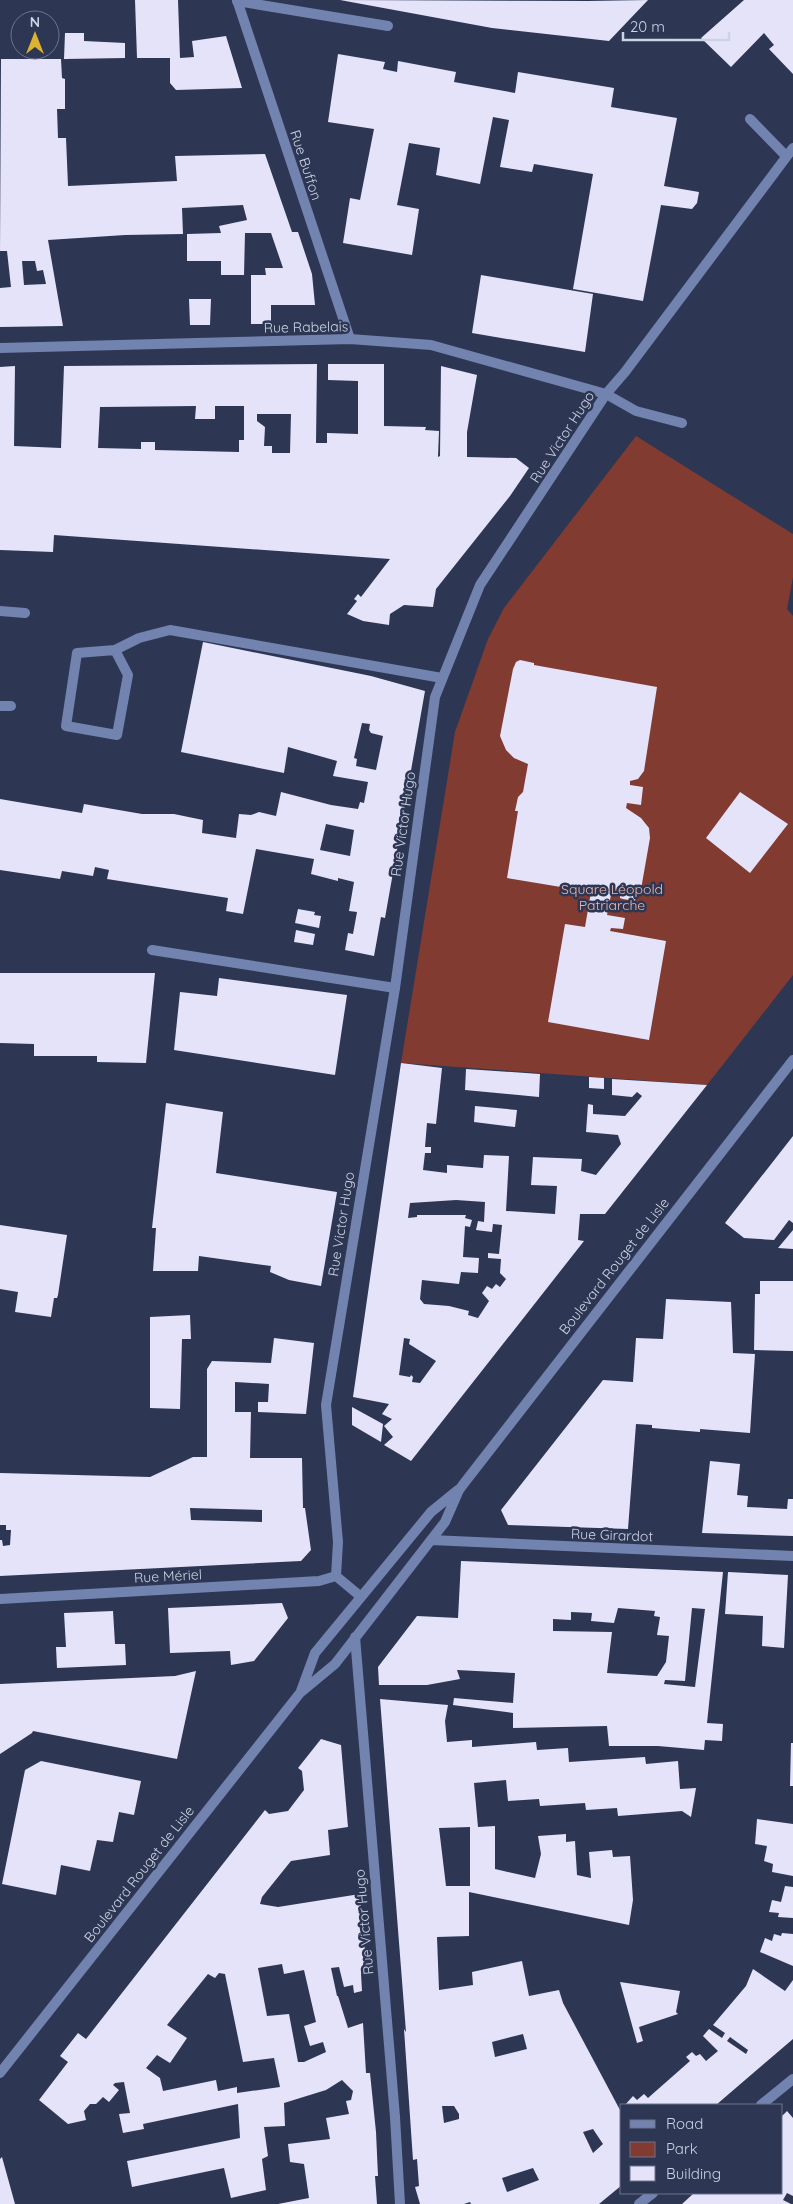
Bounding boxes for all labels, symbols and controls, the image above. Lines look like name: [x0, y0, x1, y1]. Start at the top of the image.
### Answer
north arrow: [10, 10, 60, 60]
scale bar: [623, 10, 729, 42]
text: N: [30, 13, 40, 31]
text: 20 m: [630, 17, 665, 36]
street label: Rue Buffon: [286, 128, 326, 202]
street label: Rue Rabelais: [264, 317, 348, 337]
street label: Rue Victor Hugo: [526, 388, 598, 486]
street label: Rue Victor Hugo: [387, 770, 419, 878]
park label: Square Léopold Patriarche: [561, 880, 663, 914]
street label: Rue Victor Hugo: [324, 1170, 358, 1278]
street label: Boulevard Rouget de Lisle: [555, 1194, 673, 1338]
street label: Rue Girardot: [571, 1525, 654, 1545]
street label: Rue Mériel: [134, 1565, 202, 1587]
street label: Boulevard Rouget de Lisle: [80, 1802, 198, 1946]
street label: Rue Victor Hugo: [350, 1869, 378, 1975]
legend: [620, 2104, 783, 2194]
text: Road: [666, 2114, 703, 2133]
text: Park: [666, 2139, 698, 2158]
text: Building: [666, 2164, 721, 2183]

